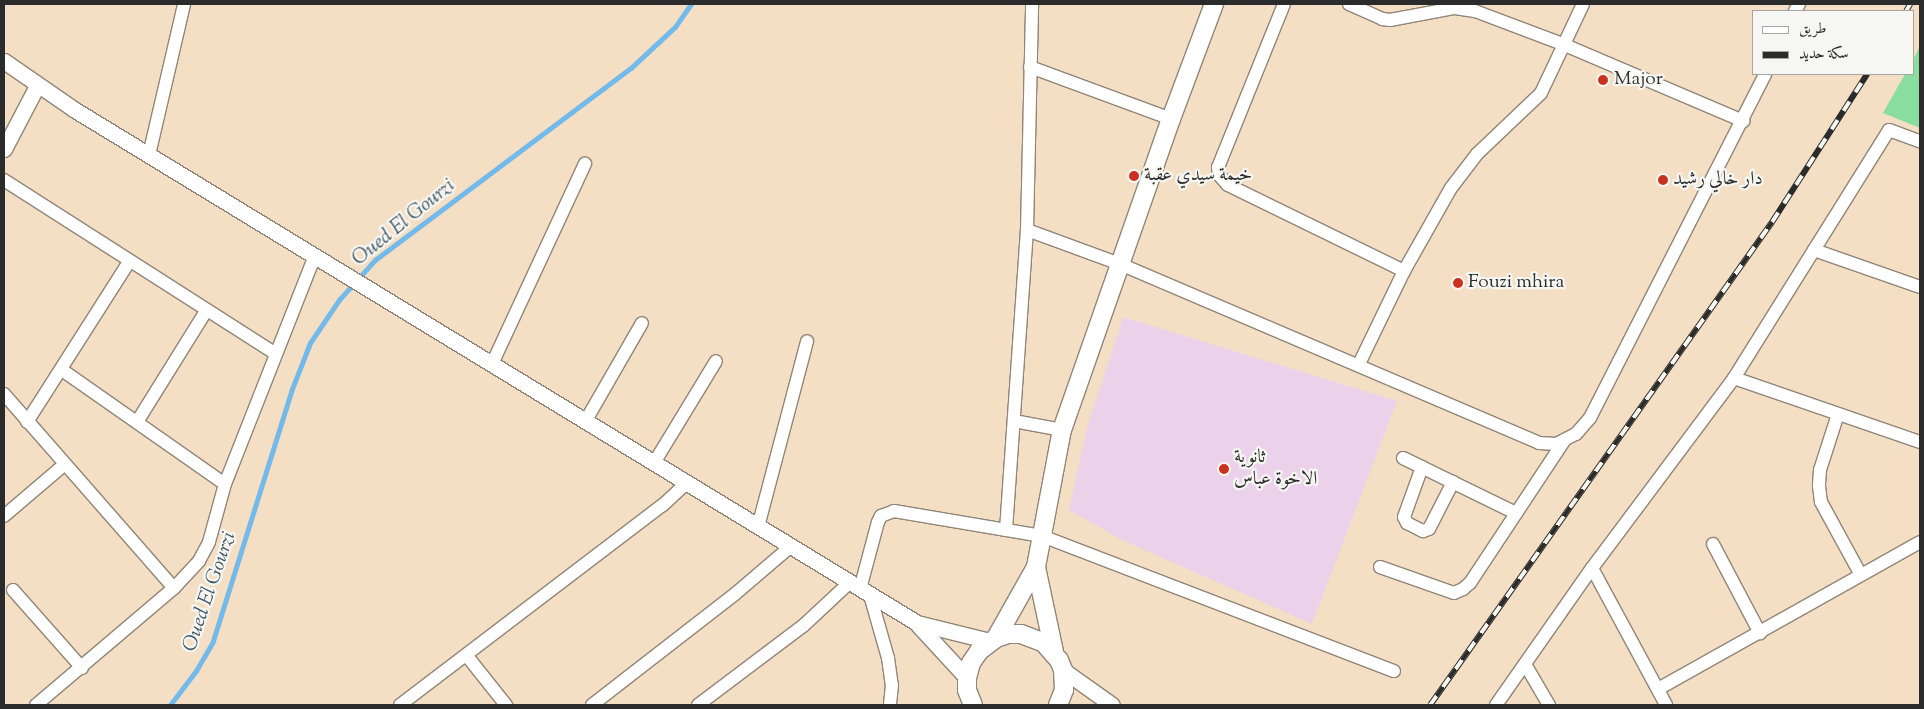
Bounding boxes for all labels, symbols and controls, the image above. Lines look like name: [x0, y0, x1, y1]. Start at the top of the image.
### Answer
legend: [1752, 10, 1914, 75]
text: طريق: [1799, 19, 1826, 40]
text: سكة حديد: [1799, 44, 1849, 65]
place label: Major: [1614, 69, 1663, 91]
marker: Major: [1596, 73, 1610, 87]
place label: خيمة سيدي عقبة: [1144, 165, 1252, 187]
place label: دار خالي رشيد: [1673, 169, 1763, 191]
marker: خيمة سيدي عقبة: [1128, 170, 1140, 182]
water label: Oued El Gourzi: [348, 174, 460, 272]
marker: دار خالي رشيد: [1657, 174, 1669, 186]
place label: Fouzi mhira: [1468, 272, 1564, 294]
marker: Fouzi mhira: [1452, 277, 1464, 289]
place label: ثانوية الاخوة عباس: [1234, 447, 1317, 491]
marker: ثانوية الاخوة عباس: [1218, 463, 1230, 475]
water label: Oued El Gourzi: [178, 529, 242, 655]

